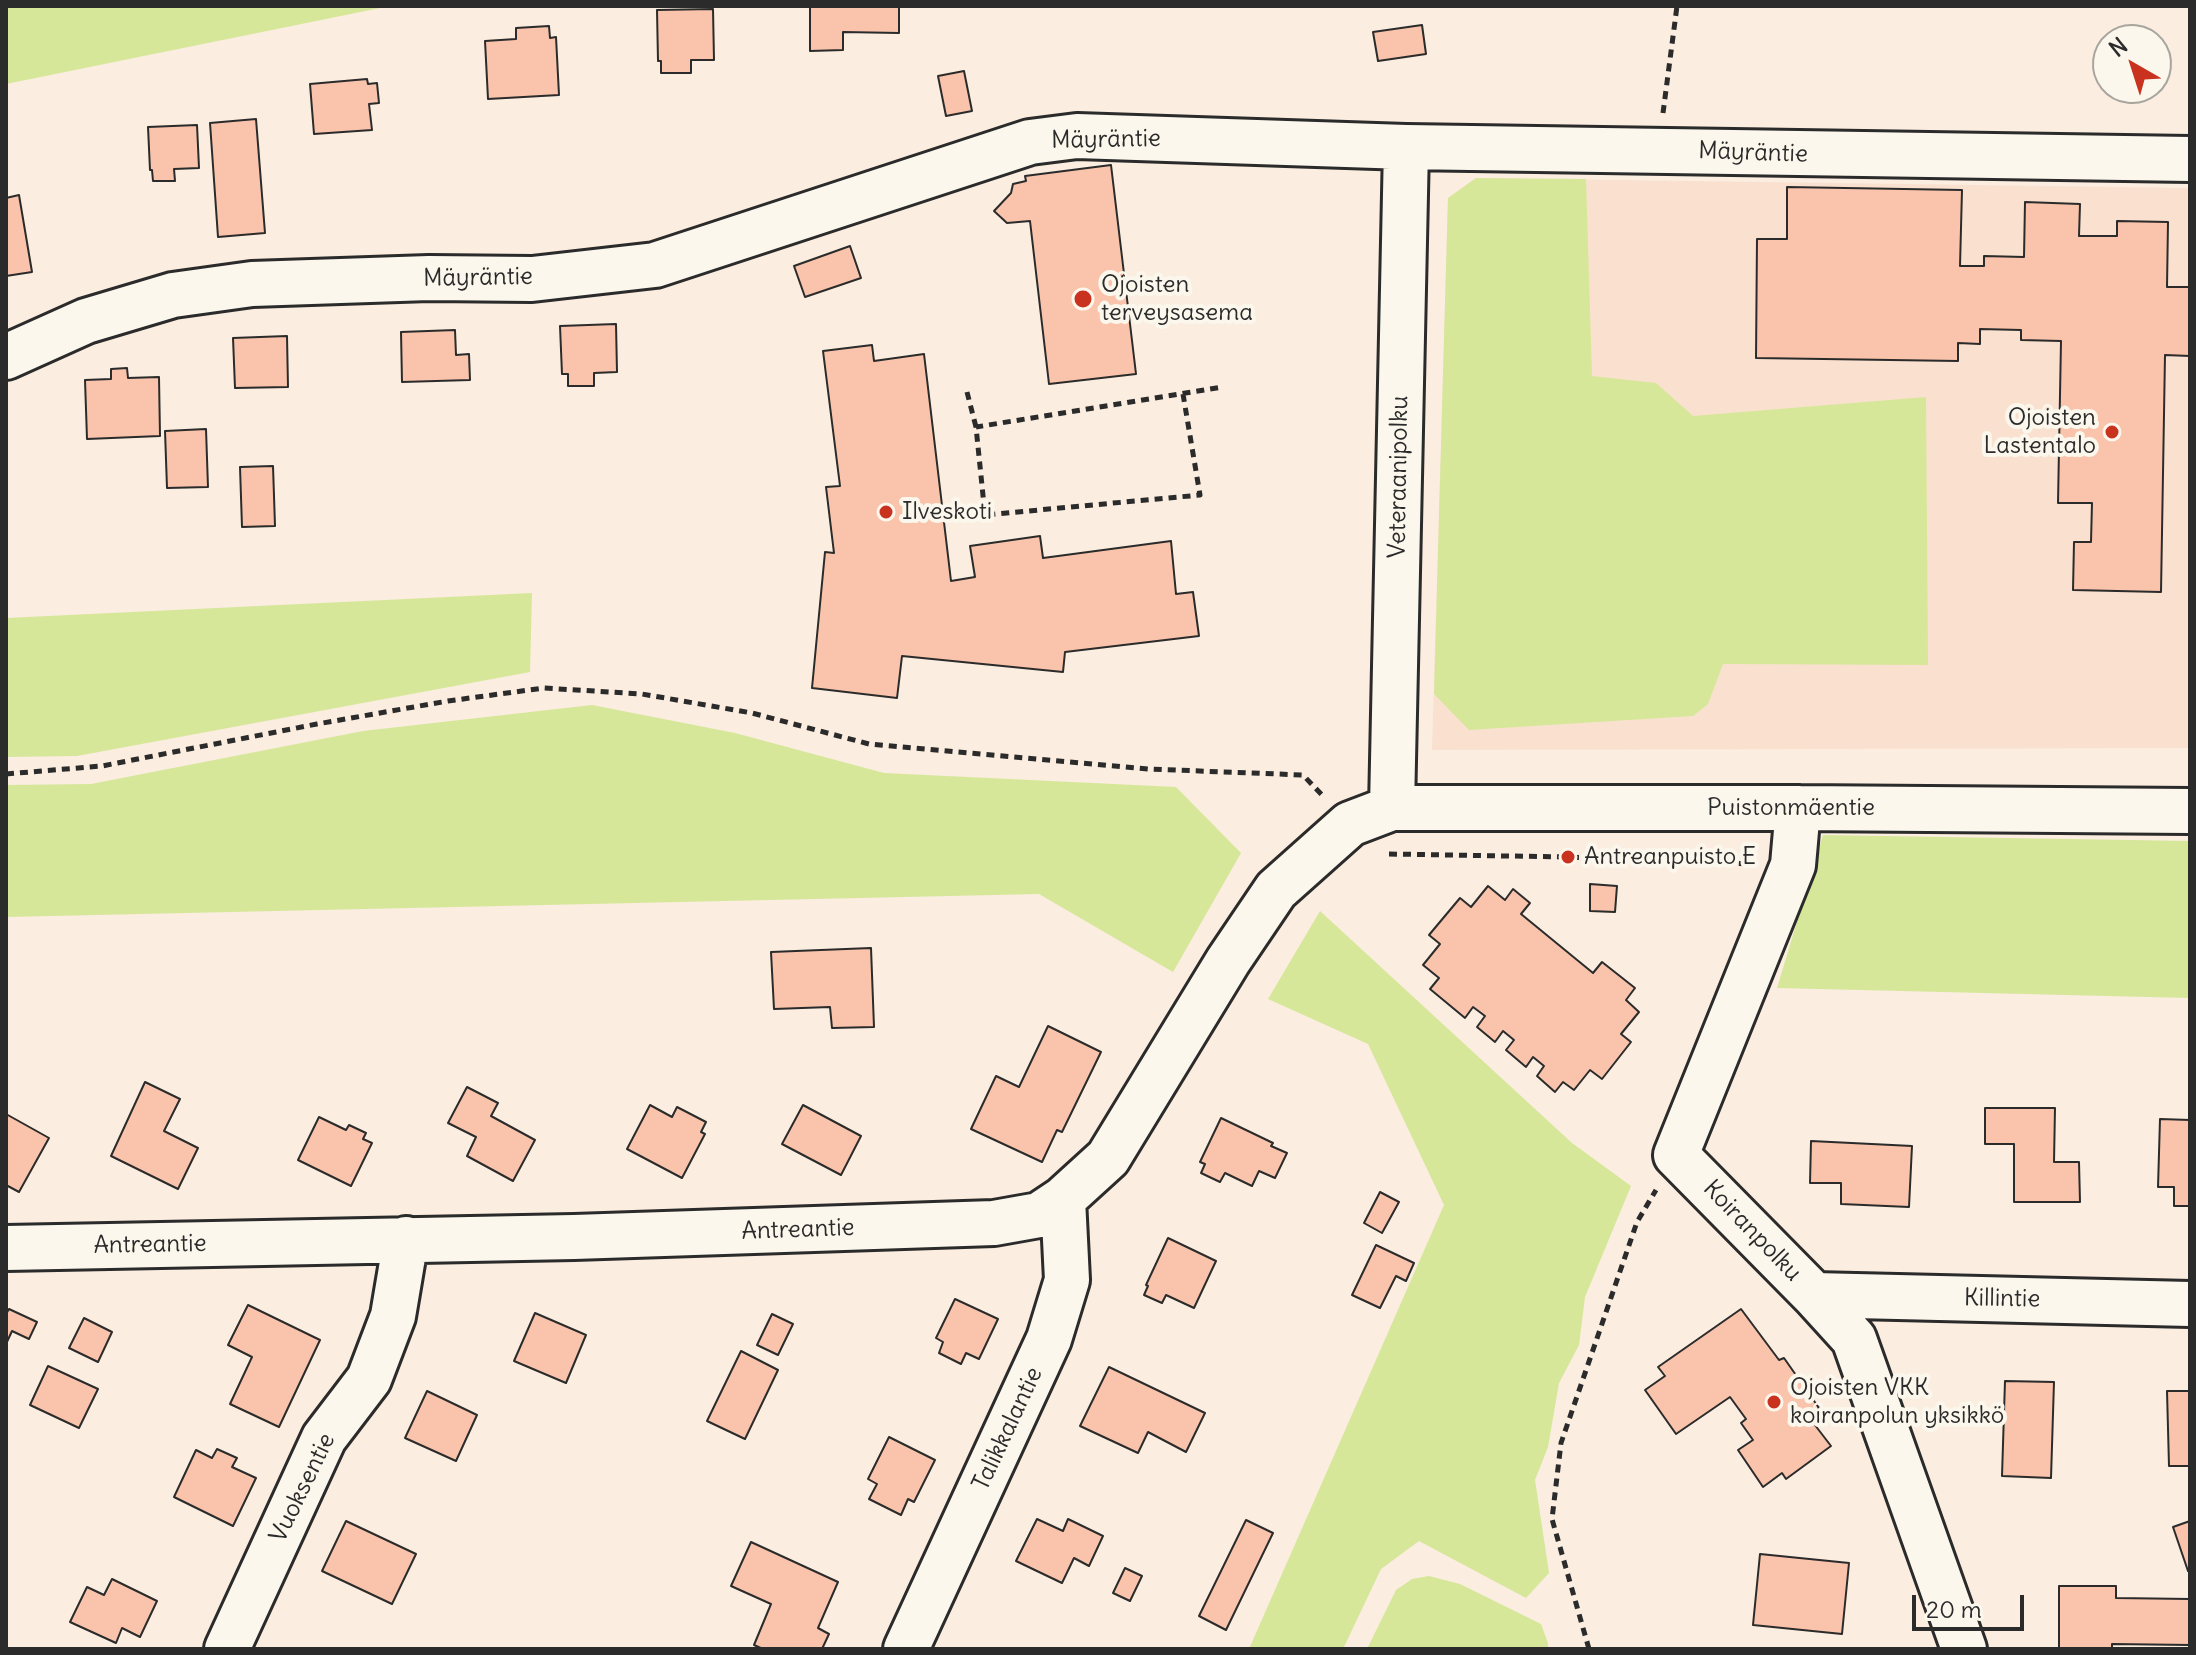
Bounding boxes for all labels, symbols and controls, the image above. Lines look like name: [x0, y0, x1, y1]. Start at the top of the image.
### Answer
north arrow: [2092, 24, 2172, 104]
text: N: [2103, 31, 2133, 63]
street label: Mäyräntie: [1051, 125, 1161, 155]
street label: Mäyräntie: [1698, 137, 1808, 169]
street label: Mäyräntie: [423, 263, 533, 293]
place label: Ojoisten terveysasema: [1101, 271, 1253, 327]
marker: Ojoisten terveysasema: [1072, 288, 1094, 310]
street label: Veteraanipolku: [1383, 395, 1415, 559]
place label: Ojoisten Lastentalo: [1983, 404, 2096, 460]
marker: Ojoisten Lastentalo: [2103, 423, 2121, 441]
place label: Ilveskoti: [902, 498, 992, 526]
marker: Ilveskoti: [877, 503, 895, 521]
street label: Puistonmäentie: [1707, 794, 1875, 822]
place label: Antreanpuisto E: [1584, 843, 1756, 871]
marker: Antreanpuisto E: [1559, 848, 1577, 866]
street label: Koiranpolku: [1697, 1174, 1807, 1288]
street label: Antreantie: [741, 1214, 855, 1246]
street label: Antreantie: [93, 1230, 207, 1260]
street label: Killintie: [1964, 1284, 2040, 1314]
street label: Talikkalantie: [967, 1363, 1049, 1495]
place label: Ojoisten VKK koiranpolun yksikkö: [1790, 1374, 2004, 1430]
marker: Ojoisten VKK koiranpolun yksikkö: [1765, 1393, 1783, 1411]
street label: Vuoksentie: [264, 1429, 342, 1547]
scale bar: [1916, 1579, 2028, 1629]
text: 20 m: [1926, 1594, 1982, 1624]

